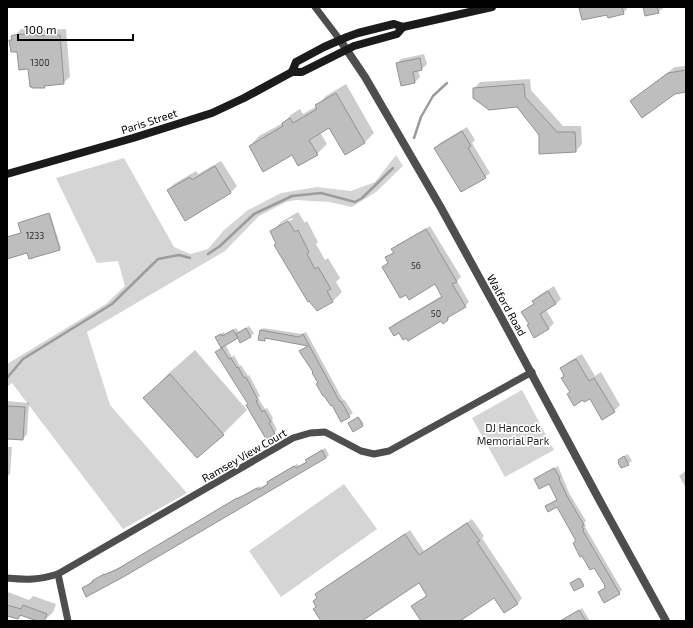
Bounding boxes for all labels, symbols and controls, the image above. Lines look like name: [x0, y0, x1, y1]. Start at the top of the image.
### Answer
scale bar: [18, 16, 133, 42]
text: 100 m: [24, 22, 56, 36]
house number: 1300: [30, 57, 50, 68]
street label: Paris Street: [119, 106, 179, 136]
house number: 1233: [26, 230, 44, 241]
house number: 56: [411, 260, 421, 271]
street label: Walford Road: [485, 272, 529, 338]
house number: 50: [431, 308, 441, 319]
park label: DJ Hancock Memorial Park: [477, 421, 550, 447]
street label: Ramsey View Court: [199, 425, 289, 485]

